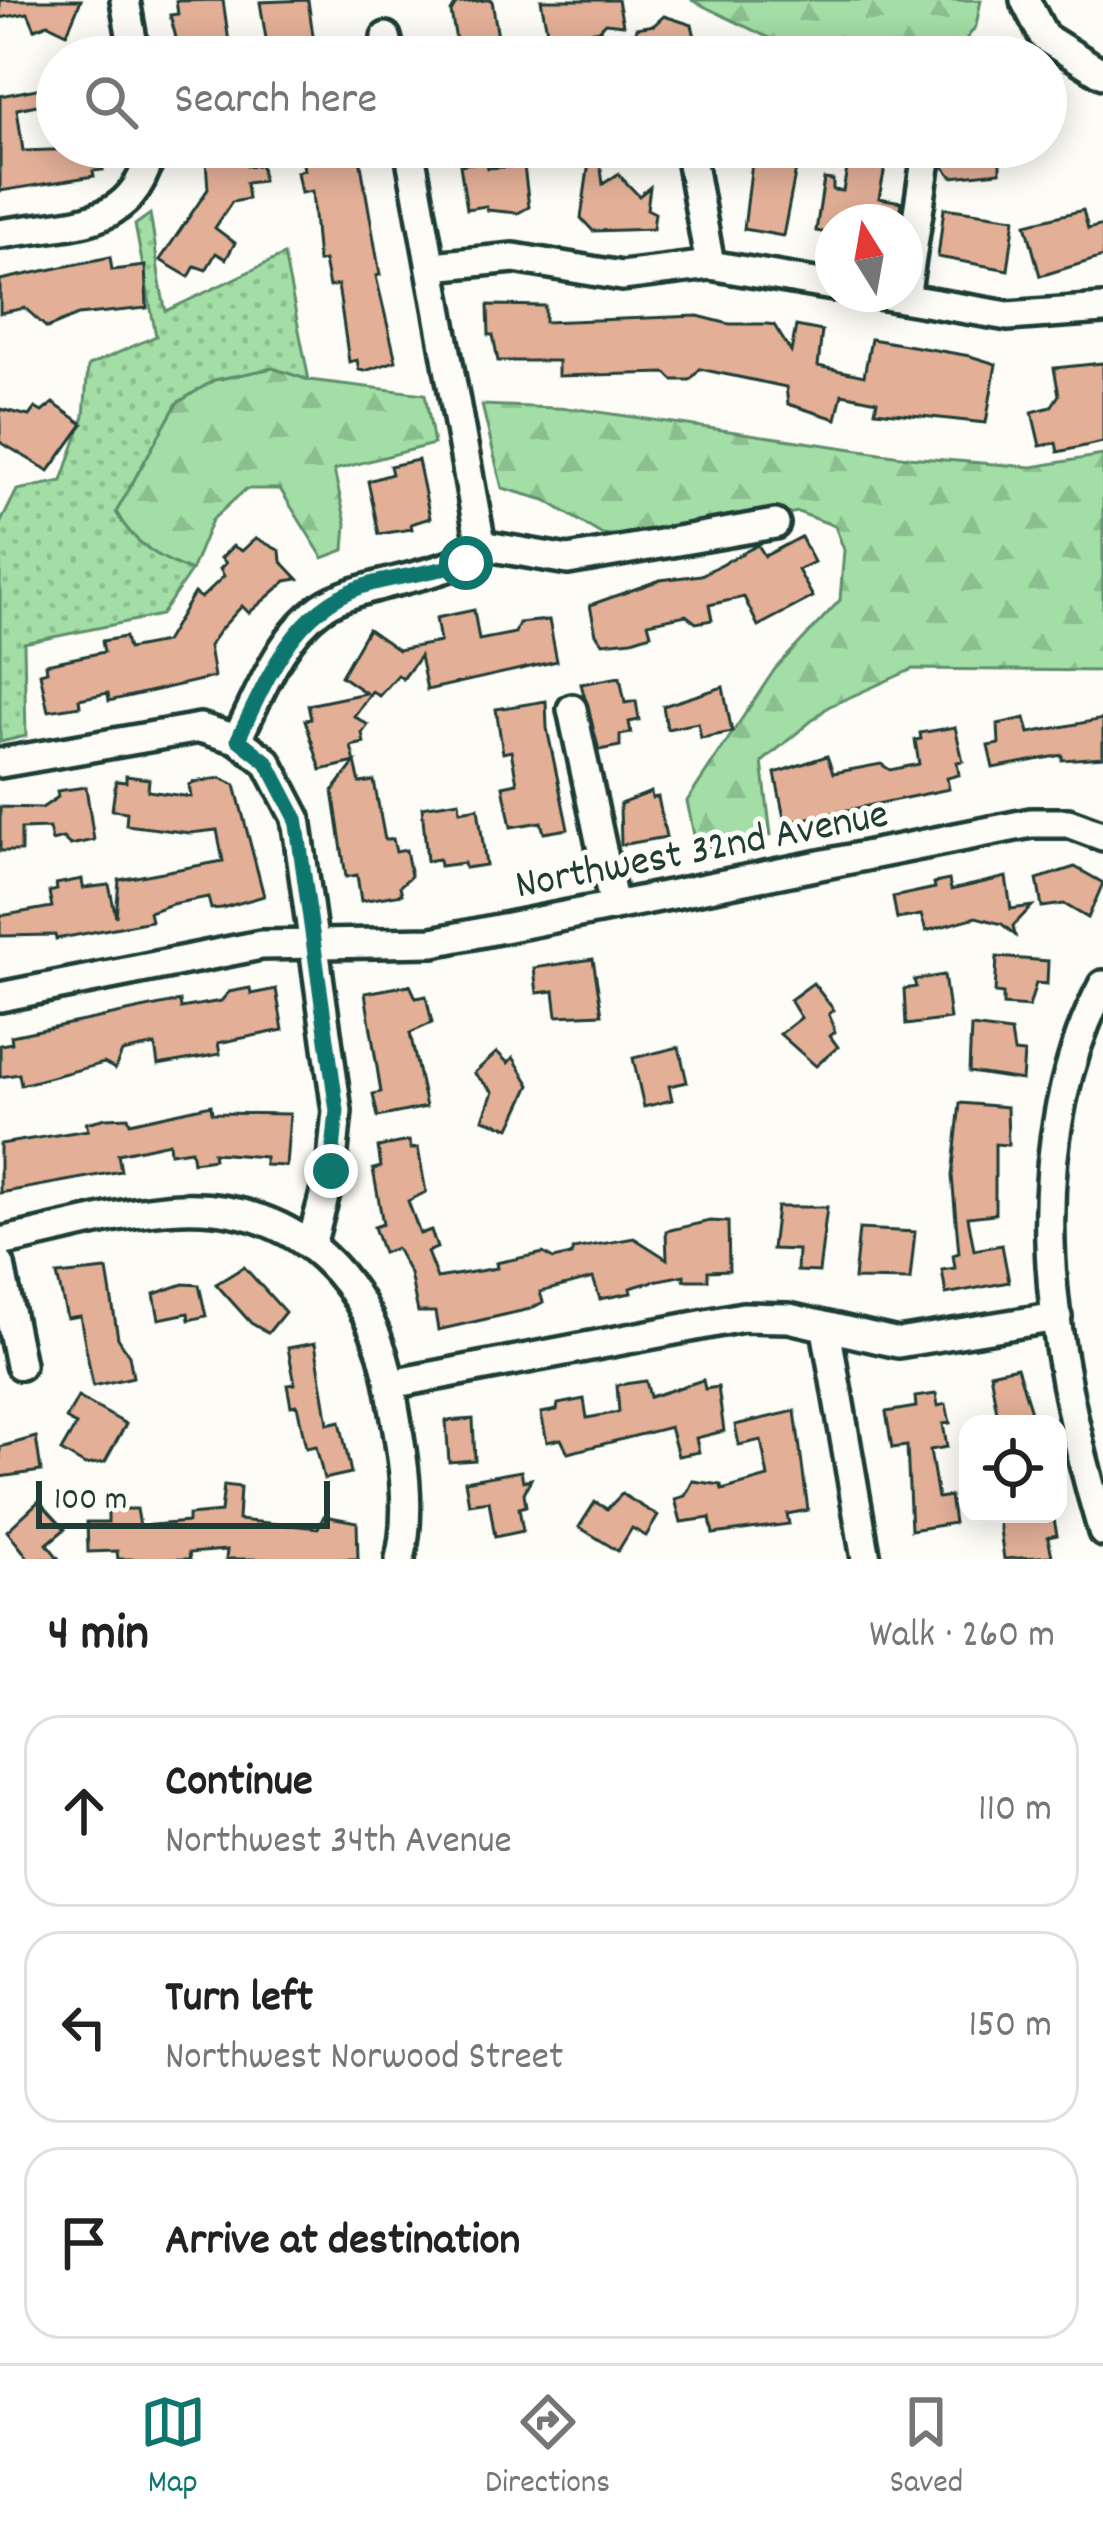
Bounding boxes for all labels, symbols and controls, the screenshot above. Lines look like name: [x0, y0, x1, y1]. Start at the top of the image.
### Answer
search box: [36, 36, 1067, 168]
icon: search: [78, 69, 144, 135]
text: Search here: [174, 70, 377, 134]
north arrow: [815, 204, 923, 312]
route start: [439, 536, 493, 590]
street label: Northwest 32nd Avenue: [511, 787, 894, 918]
route end: [304, 1144, 358, 1198]
map controls: [959, 1415, 1067, 1523]
button: locate: [959, 1415, 1067, 1523]
scale bar: [36, 1475, 330, 1528]
text: 100 m: [54, 1478, 127, 1525]
text: 4 min: [48, 1601, 149, 1673]
text: Walk · 260 m: [869, 1610, 1055, 1665]
text: Continue: [165, 1752, 313, 1816]
icon: ahead: [51, 1778, 117, 1844]
text: 110 m: [978, 1784, 1052, 1839]
text: Northwest 34th Avenue: [165, 1816, 512, 1871]
text: Turn left: [165, 1968, 313, 2032]
icon: left: [51, 1994, 117, 2060]
text: 150 m: [968, 2000, 1052, 2055]
text: Northwest Norwood Street: [165, 2032, 563, 2087]
icon: arrive: [51, 2210, 117, 2276]
text: Arrive at destination: [165, 2211, 520, 2275]
tab: Map: [140, 2389, 206, 2508]
tab: Directions: [485, 2389, 610, 2508]
tab: Saved: [890, 2389, 963, 2508]

